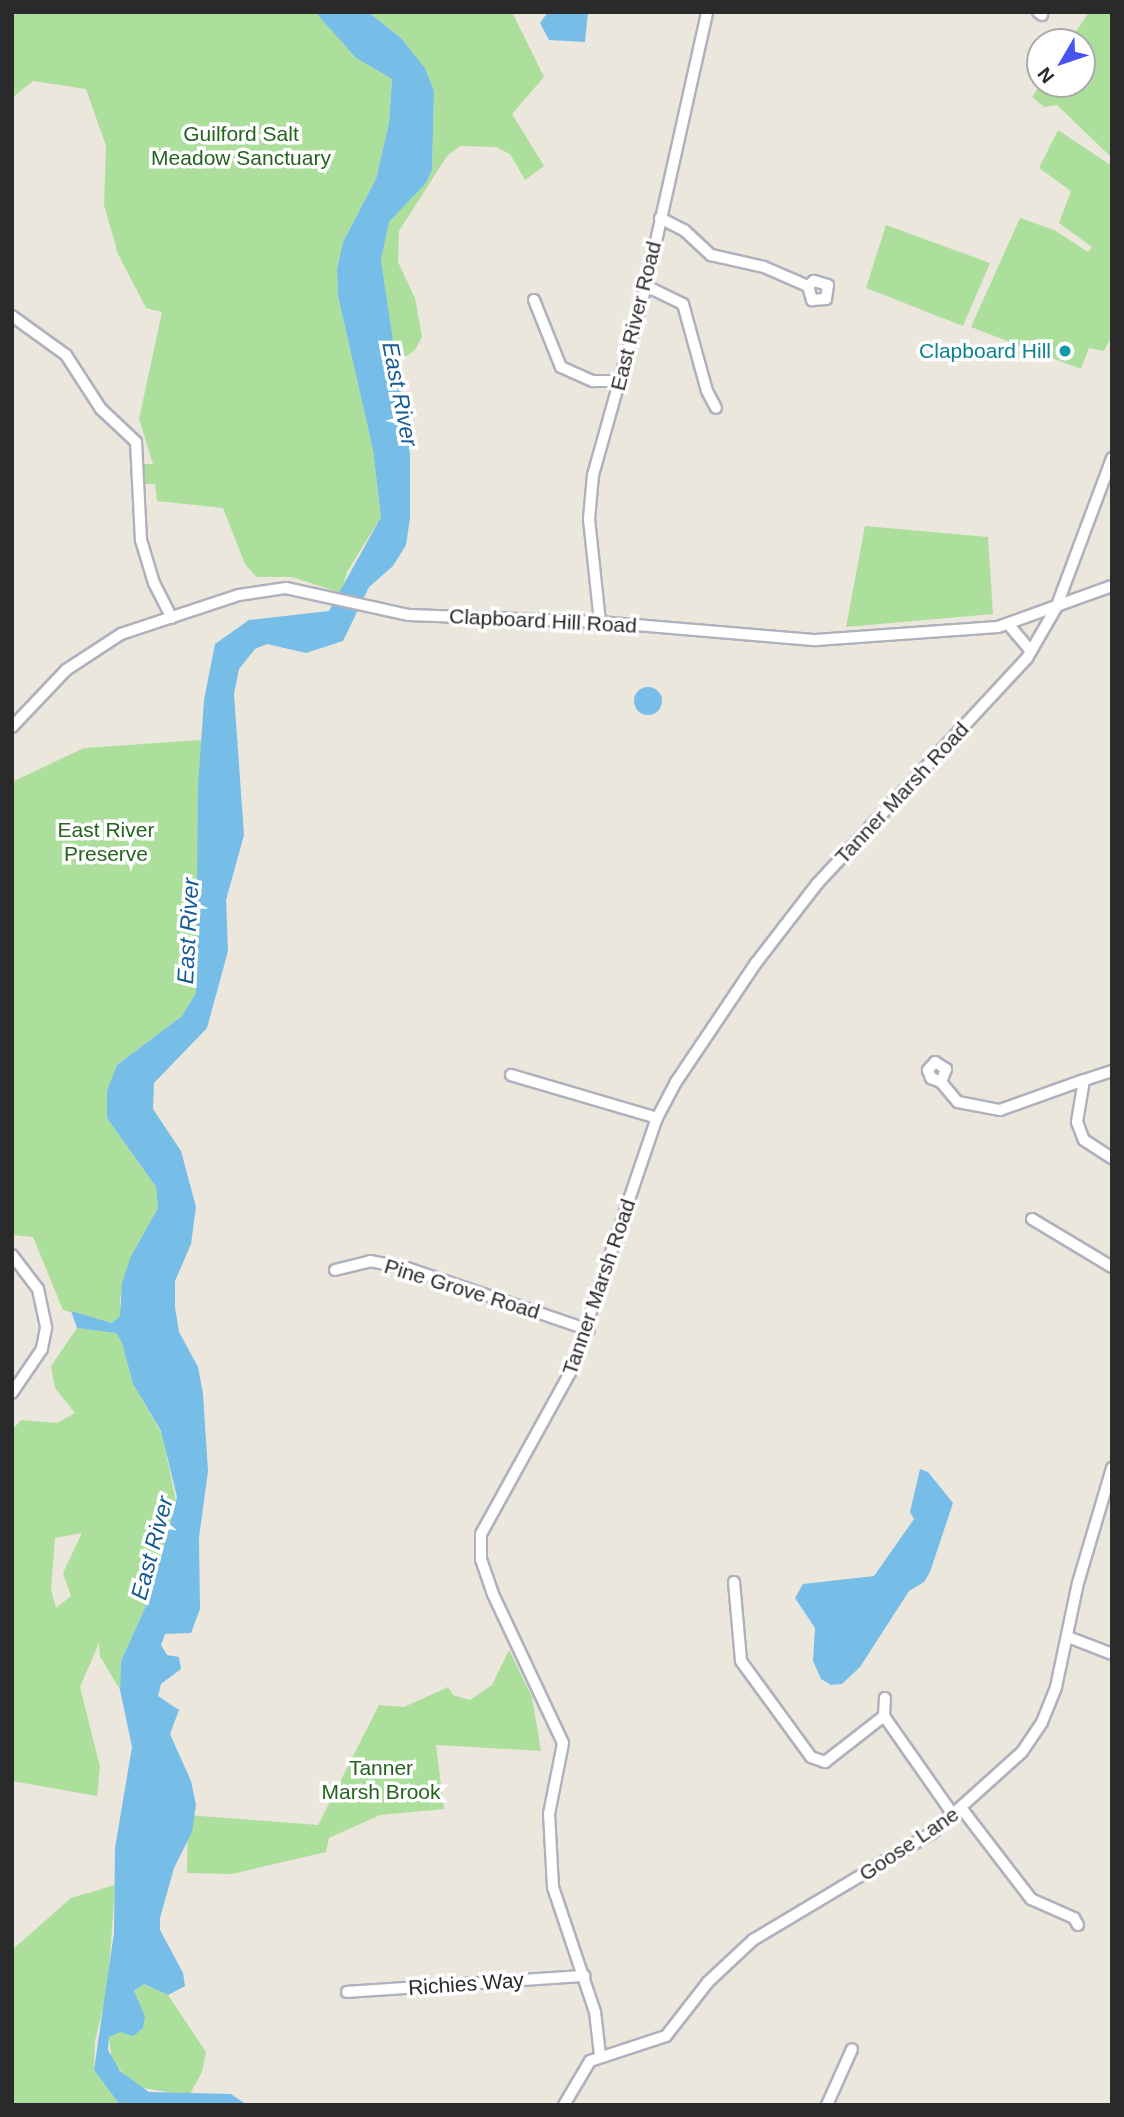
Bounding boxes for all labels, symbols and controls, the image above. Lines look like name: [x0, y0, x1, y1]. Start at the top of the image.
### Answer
north arrow: [1026, 28, 1096, 98]
text: N: [1033, 63, 1058, 87]
park label: Guilford Salt Meadow Sanctuary: [151, 121, 331, 171]
street label: East River Road: [605, 239, 667, 393]
place label: Clapboard Hill: [919, 338, 1051, 364]
water label: East River: [376, 339, 424, 449]
marker: Clapboard Hill: [1057, 343, 1073, 359]
street label: Clapboard Hill Road: [449, 603, 637, 639]
street label: Tanner Marsh Road: [830, 717, 974, 869]
park label: East River Preserve: [58, 817, 154, 867]
water label: East River: [171, 877, 205, 985]
street label: Tanner Marsh Road: [557, 1196, 641, 1378]
street label: Pine Grove Road: [381, 1253, 543, 1325]
water label: East River: [125, 1493, 179, 1603]
park label: Tanner Marsh Brook: [321, 1755, 441, 1805]
street label: Goose Lane: [855, 1802, 963, 1886]
street label: Richies Way: [407, 1967, 525, 2001]

